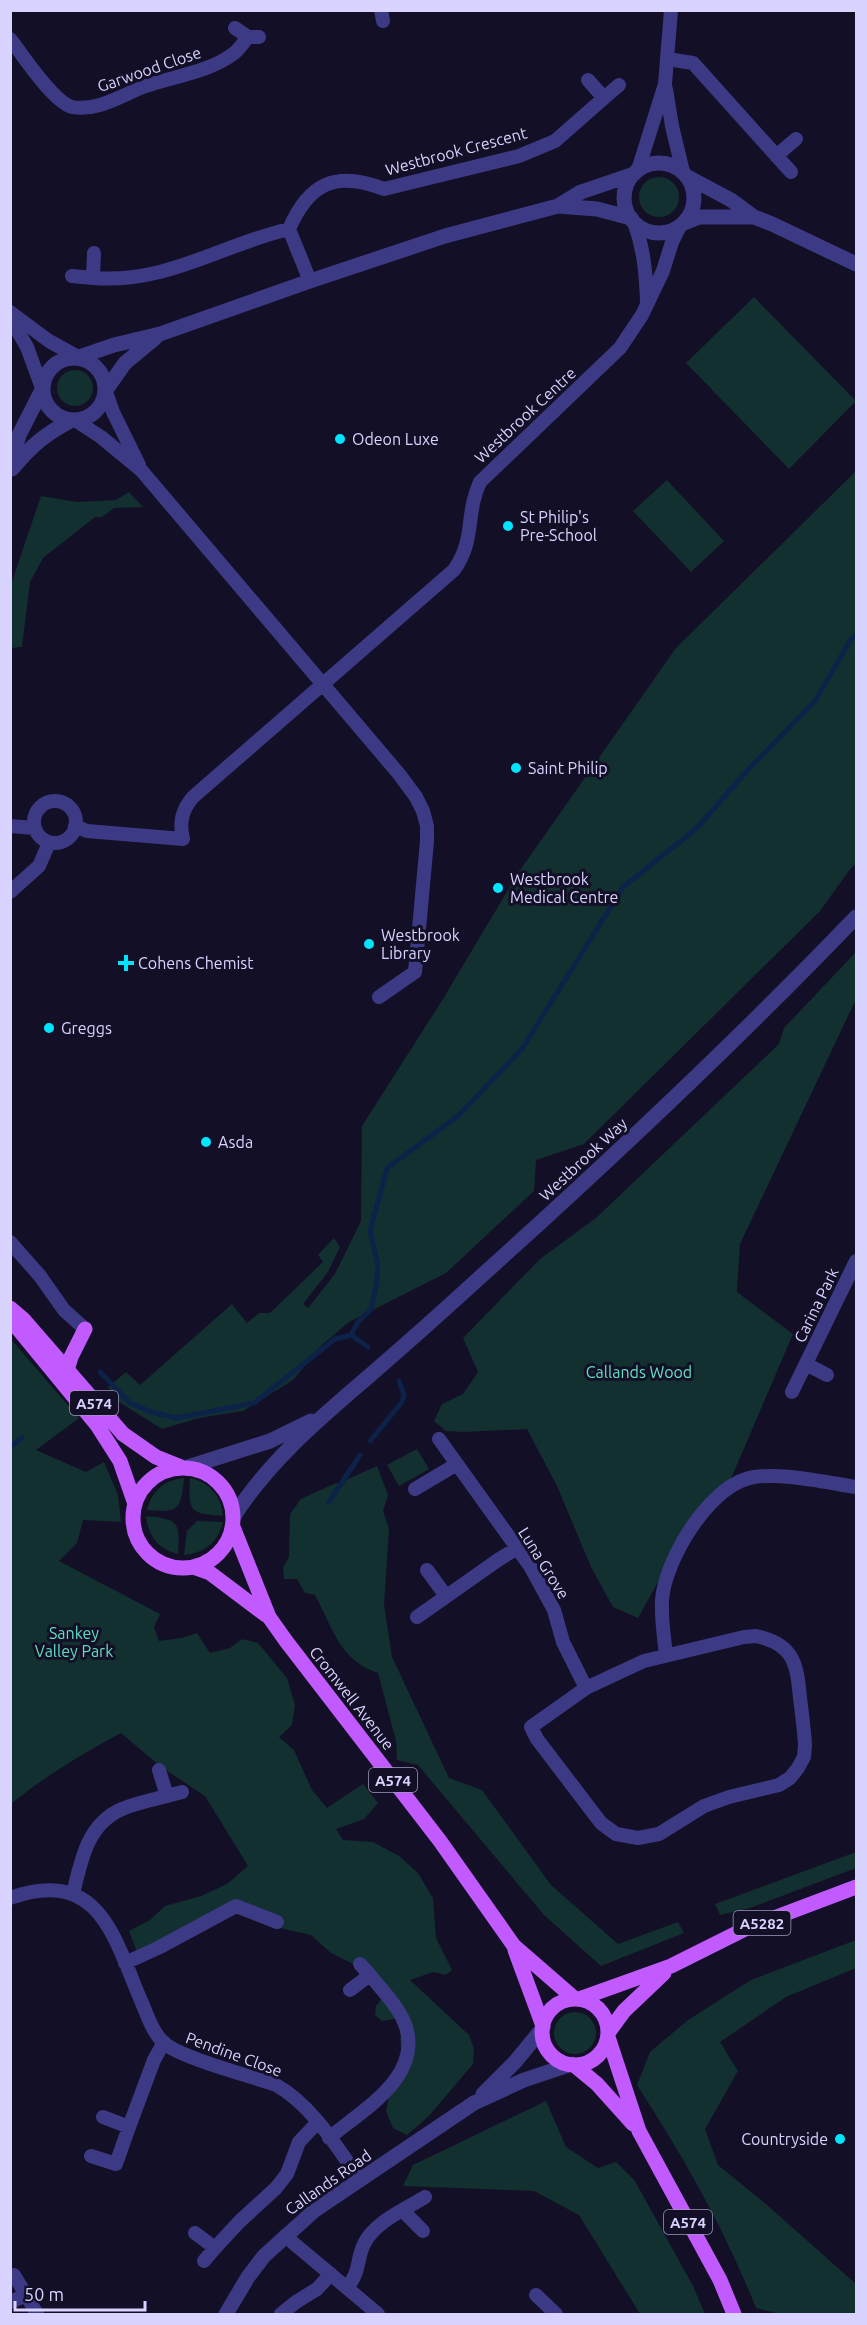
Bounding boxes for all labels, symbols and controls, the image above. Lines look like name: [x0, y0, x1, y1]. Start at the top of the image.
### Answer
street label: Garwood Close: [95, 43, 203, 95]
street label: Westbrook Crescent: [383, 123, 529, 179]
street label: Westbrook Centre: [471, 364, 579, 466]
place label: Odeon Luxe: [352, 430, 439, 448]
marker: Odeon Luxe: [333, 432, 347, 446]
place label: St Philip's Pre-School: [520, 508, 597, 544]
marker: St Philip's Pre-School: [501, 519, 515, 533]
place label: Saint Philip: [528, 759, 608, 777]
marker: Saint Philip: [509, 761, 523, 775]
place label: Westbrook Medical Centre: [510, 870, 618, 906]
marker: Westbrook Medical Centre: [491, 881, 505, 895]
place label: Westbrook Library: [381, 926, 460, 962]
marker: Westbrook Library: [362, 937, 376, 951]
place label: Cohens Chemist: [138, 954, 254, 972]
marker: Cohens Chemist: [119, 956, 133, 970]
place label: Greggs: [61, 1019, 112, 1037]
marker: Greggs: [42, 1021, 56, 1035]
street label: Westbrook Way: [536, 1114, 631, 1204]
place label: Asda: [218, 1133, 253, 1151]
marker: Asda: [199, 1135, 213, 1149]
street label: Carina Park: [790, 1265, 842, 1345]
park label: Callands Wood: [586, 1363, 692, 1381]
road number: A574: [70, 1391, 118, 1415]
street label: Luna Grove: [515, 1524, 573, 1602]
park label: Sankey Valley Park: [35, 1624, 113, 1660]
street label: Cromwell Avenue: [306, 1643, 398, 1753]
road number: A574: [369, 1768, 417, 1792]
road number: A5282: [734, 1911, 790, 1935]
street label: Pendine Close: [183, 2028, 285, 2080]
place label: Countryside: [741, 2130, 828, 2148]
marker: Countryside: [833, 2132, 847, 2146]
street label: Callands Road: [282, 2146, 374, 2218]
road number: A574: [664, 2210, 712, 2234]
scale bar: [15, 2274, 146, 2312]
text: 50 m: [24, 2284, 64, 2304]

